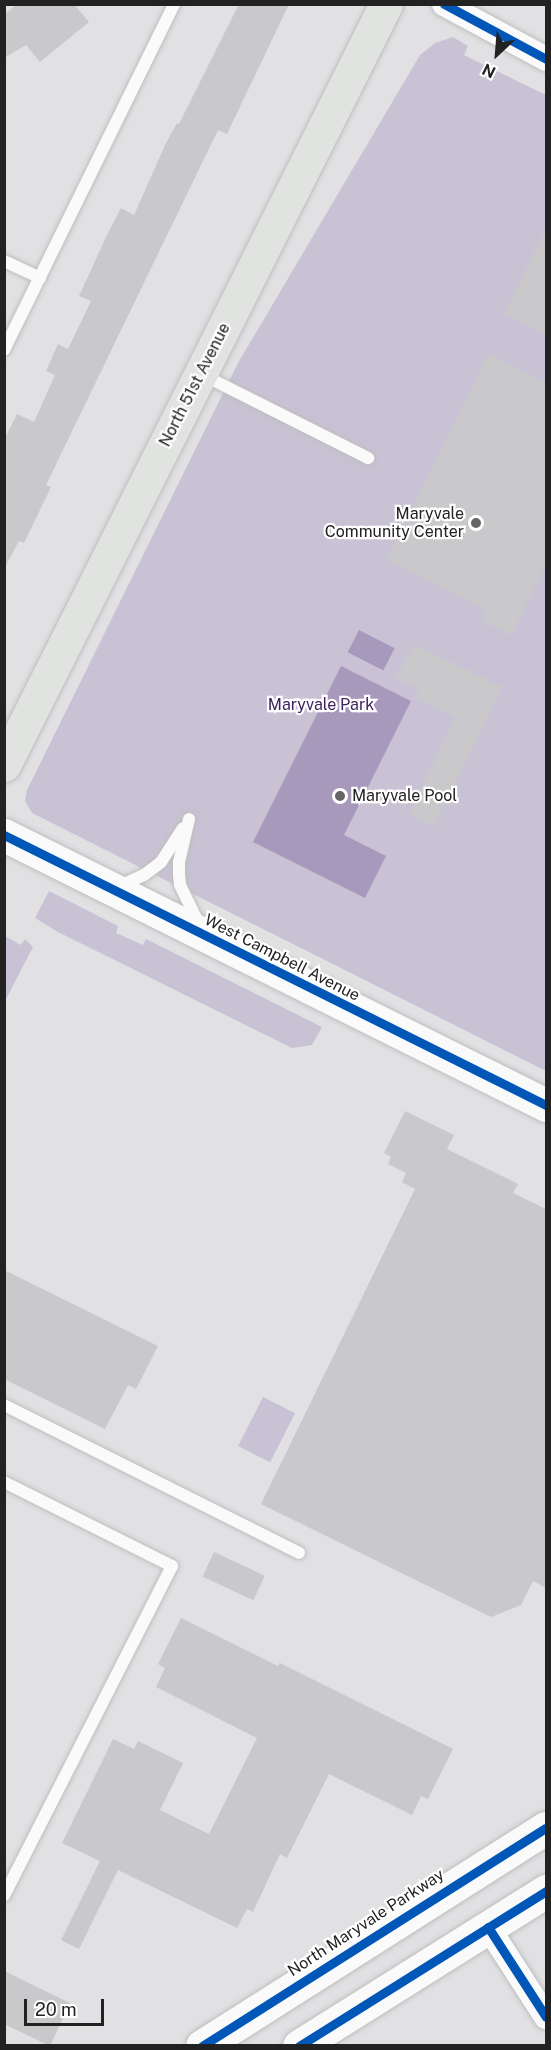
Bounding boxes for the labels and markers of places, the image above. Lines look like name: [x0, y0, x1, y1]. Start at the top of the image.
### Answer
place label: Maryvale Community Center: [325, 504, 464, 542]
marker: Maryvale Community Center: [469, 516, 483, 530]
place label: Maryvale Pool: [352, 786, 457, 806]
marker: Maryvale Pool: [333, 789, 347, 803]

